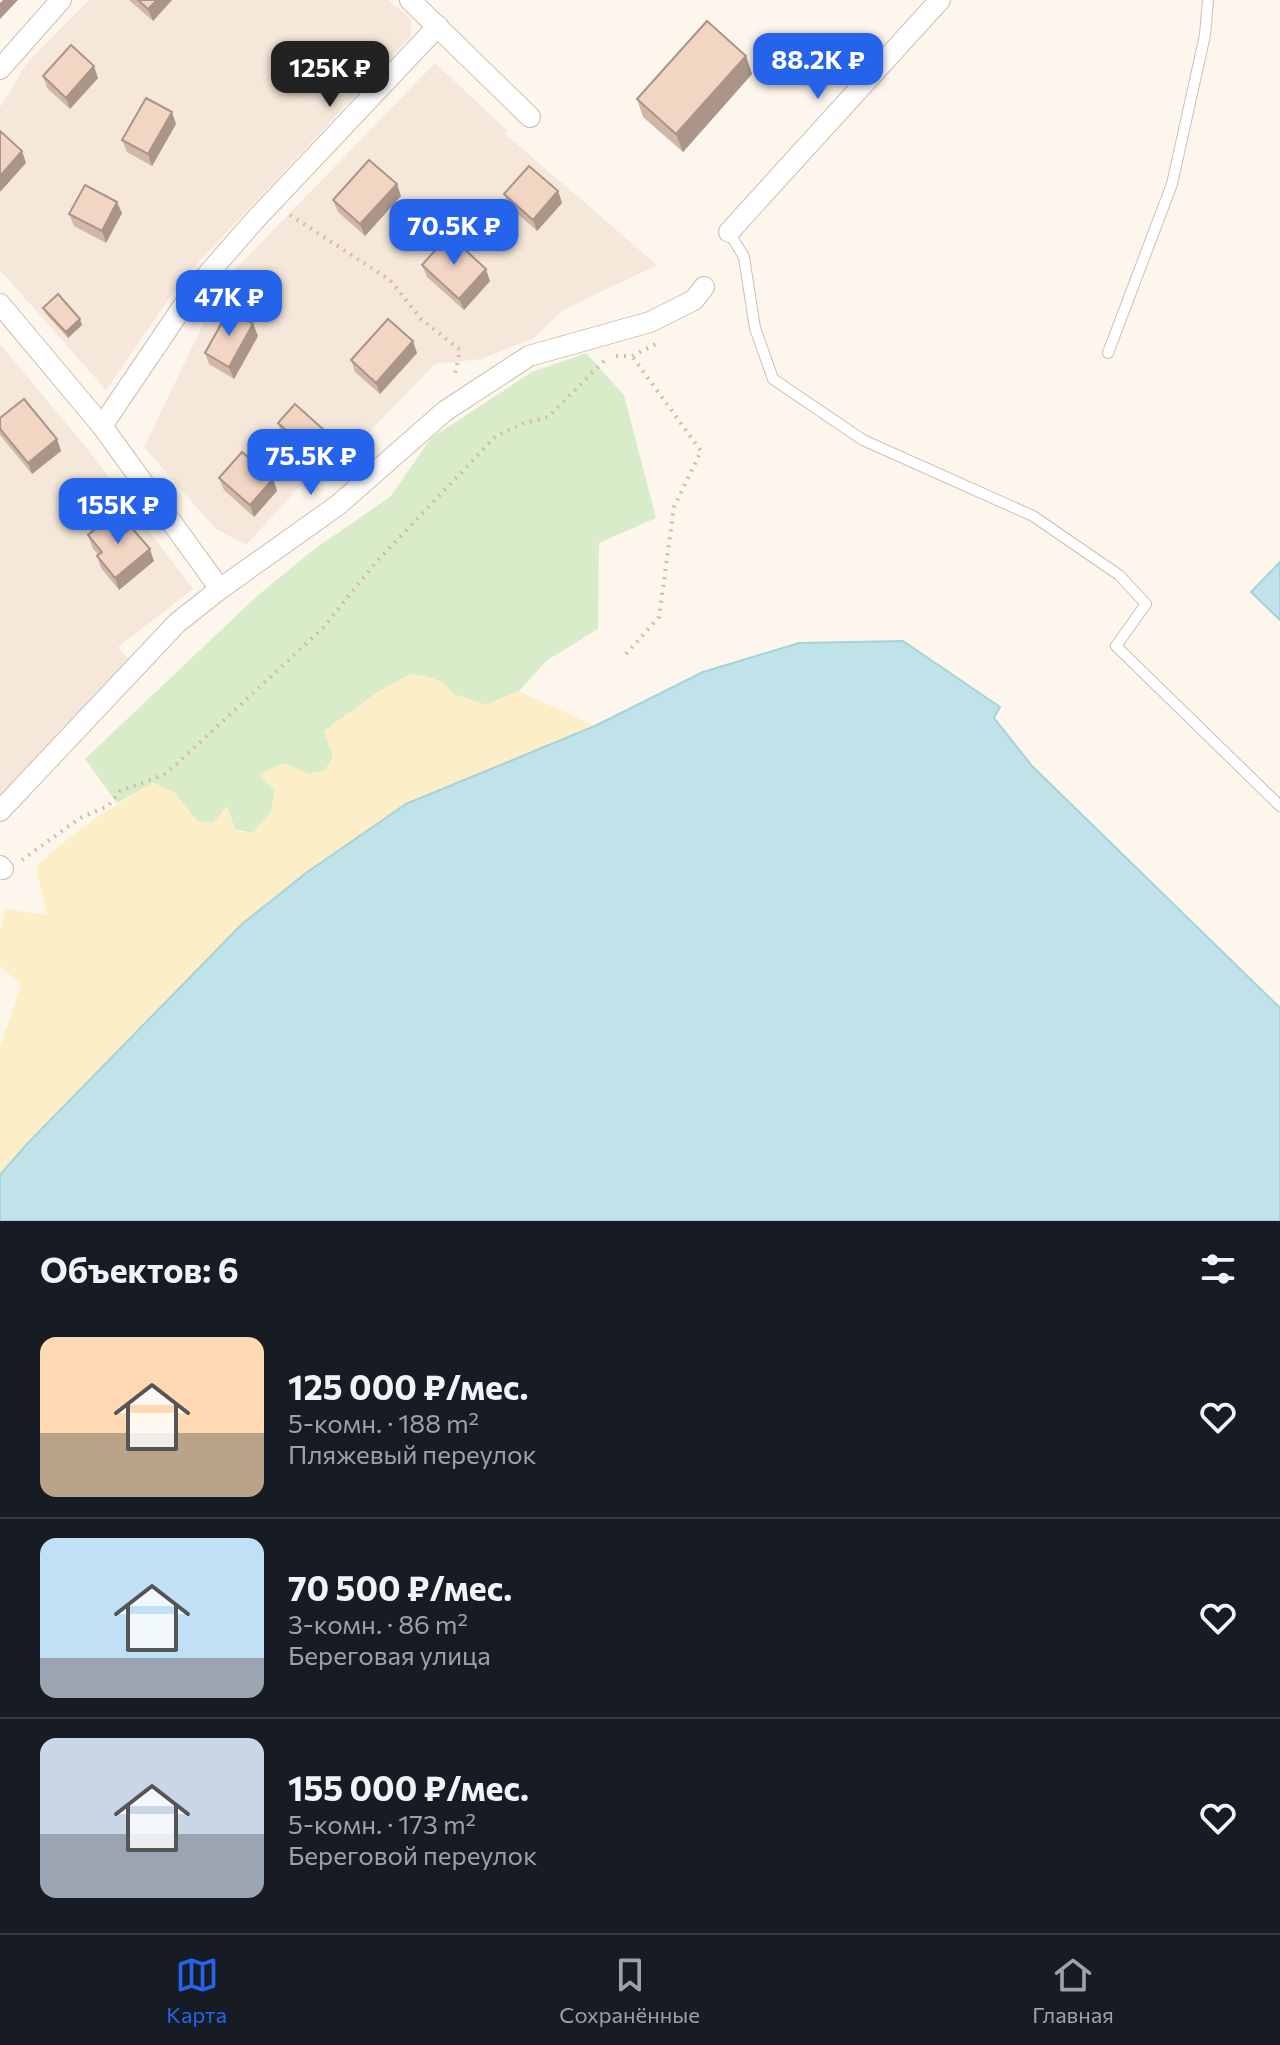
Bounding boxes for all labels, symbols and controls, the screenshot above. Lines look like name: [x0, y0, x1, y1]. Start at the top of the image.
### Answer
pin: 88.2K ₽: [744, 33, 892, 101]
pin: 125K ₽: [265, 41, 395, 109]
text: 88.2K ₽: [771, 43, 865, 74]
text: 125K ₽: [289, 51, 371, 82]
pin: 70.5K ₽: [380, 199, 528, 267]
text: 70.5K ₽: [407, 209, 501, 240]
pin: 47K ₽: [173, 270, 285, 338]
text: 47K ₽: [194, 280, 264, 311]
pin: 75.5K ₽: [237, 429, 385, 497]
text: 75.5K ₽: [265, 439, 357, 470]
pin: 155K ₽: [53, 478, 183, 546]
text: 155K ₽: [77, 488, 159, 519]
icon: filters: [1196, 1247, 1240, 1291]
text: Объектов: 6: [40, 1248, 239, 1290]
text: 125 000 ₽/мес.: [288, 1365, 528, 1407]
icon: home: [104, 1369, 200, 1465]
icon: heart: [1196, 1395, 1240, 1439]
text: 5-комн. · 188 m²: [288, 1407, 479, 1438]
text: Пляжевый переулок: [288, 1438, 537, 1469]
text: 70 500 ₽/мес.: [288, 1566, 512, 1608]
icon: home: [104, 1570, 200, 1666]
icon: heart: [1196, 1596, 1240, 1640]
text: 3-комн. · 86 m²: [288, 1608, 468, 1639]
text: Береговая улица: [288, 1639, 491, 1670]
text: 155 000 ₽/мес.: [288, 1766, 529, 1808]
icon: home: [104, 1770, 200, 1866]
icon: heart: [1196, 1796, 1240, 1840]
text: 5-комн. · 173 m²: [288, 1808, 476, 1839]
text: Береговой переулок: [288, 1839, 537, 1870]
tab: Карта: [166, 1953, 227, 2028]
tab: Сохранённые: [559, 1953, 700, 2028]
tab: Главная: [1032, 1953, 1114, 2028]

